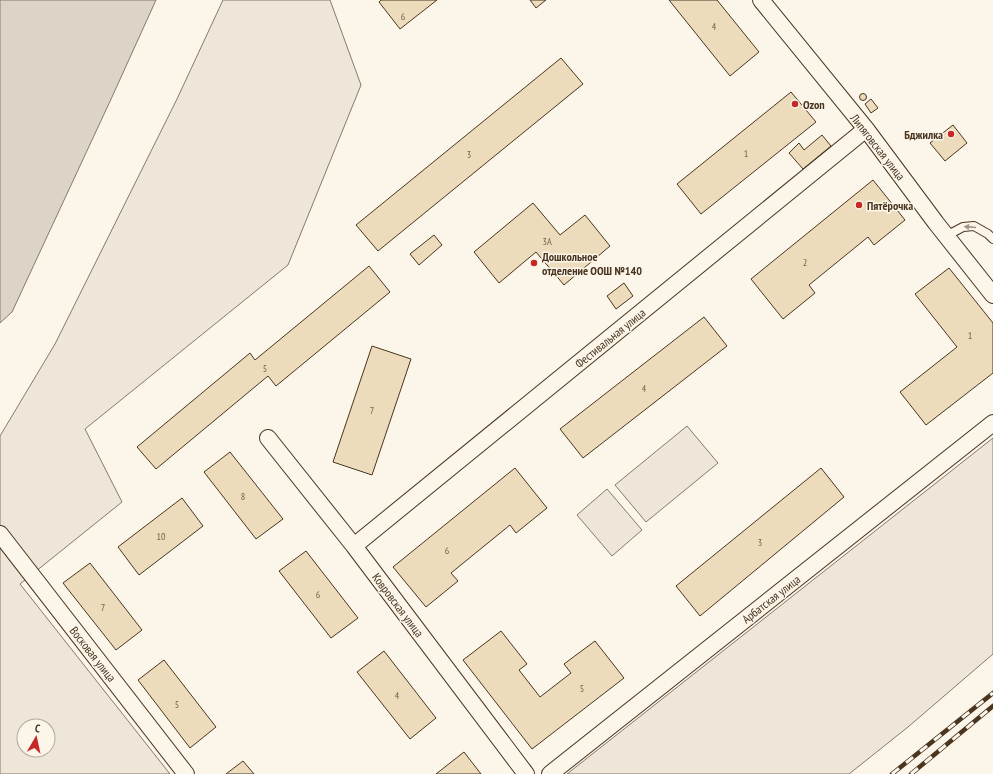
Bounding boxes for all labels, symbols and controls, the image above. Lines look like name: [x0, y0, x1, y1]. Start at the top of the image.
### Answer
house number: 6: [401, 10, 406, 23]
house number: 4: [712, 20, 717, 33]
place label: Ozon: [803, 97, 825, 112]
marker: Ozon: [790, 99, 800, 109]
street label: Липяговская улица: [847, 110, 909, 183]
place label: Бджилка: [904, 127, 943, 142]
marker: Бджилка: [946, 129, 956, 139]
house number: 1: [744, 147, 748, 160]
house number: 3: [467, 148, 471, 161]
place label: Пятёрочка: [867, 198, 913, 213]
marker: Пятёрочка: [854, 200, 864, 210]
one-way arrow: [964, 224, 977, 231]
house number: 3А: [542, 235, 552, 248]
place label: Дошкольное отделение ООШ №140: [542, 249, 642, 278]
house number: 2: [803, 256, 807, 269]
marker: Дошкольное отделение ООШ №140: [529, 258, 539, 268]
street label: Фестивальная улица: [572, 305, 648, 371]
house number: 1: [968, 329, 972, 342]
house number: 5: [263, 362, 267, 375]
house number: 4: [642, 382, 647, 395]
house number: 7: [370, 404, 374, 417]
house number: 8: [241, 490, 245, 503]
house number: 10: [157, 530, 166, 543]
house number: 3: [758, 536, 762, 549]
house number: 6: [445, 544, 450, 557]
street label: Ковровская улица: [369, 570, 427, 640]
street label: Арбатская улица: [739, 571, 803, 626]
house number: 6: [316, 588, 321, 601]
house number: 7: [101, 601, 105, 614]
street label: Восковая улица: [67, 623, 119, 685]
house number: 5: [580, 682, 584, 695]
house number: 4: [395, 689, 400, 702]
house number: 5: [175, 698, 179, 711]
north arrow: [16, 718, 56, 758]
text: С: [34, 721, 41, 735]

